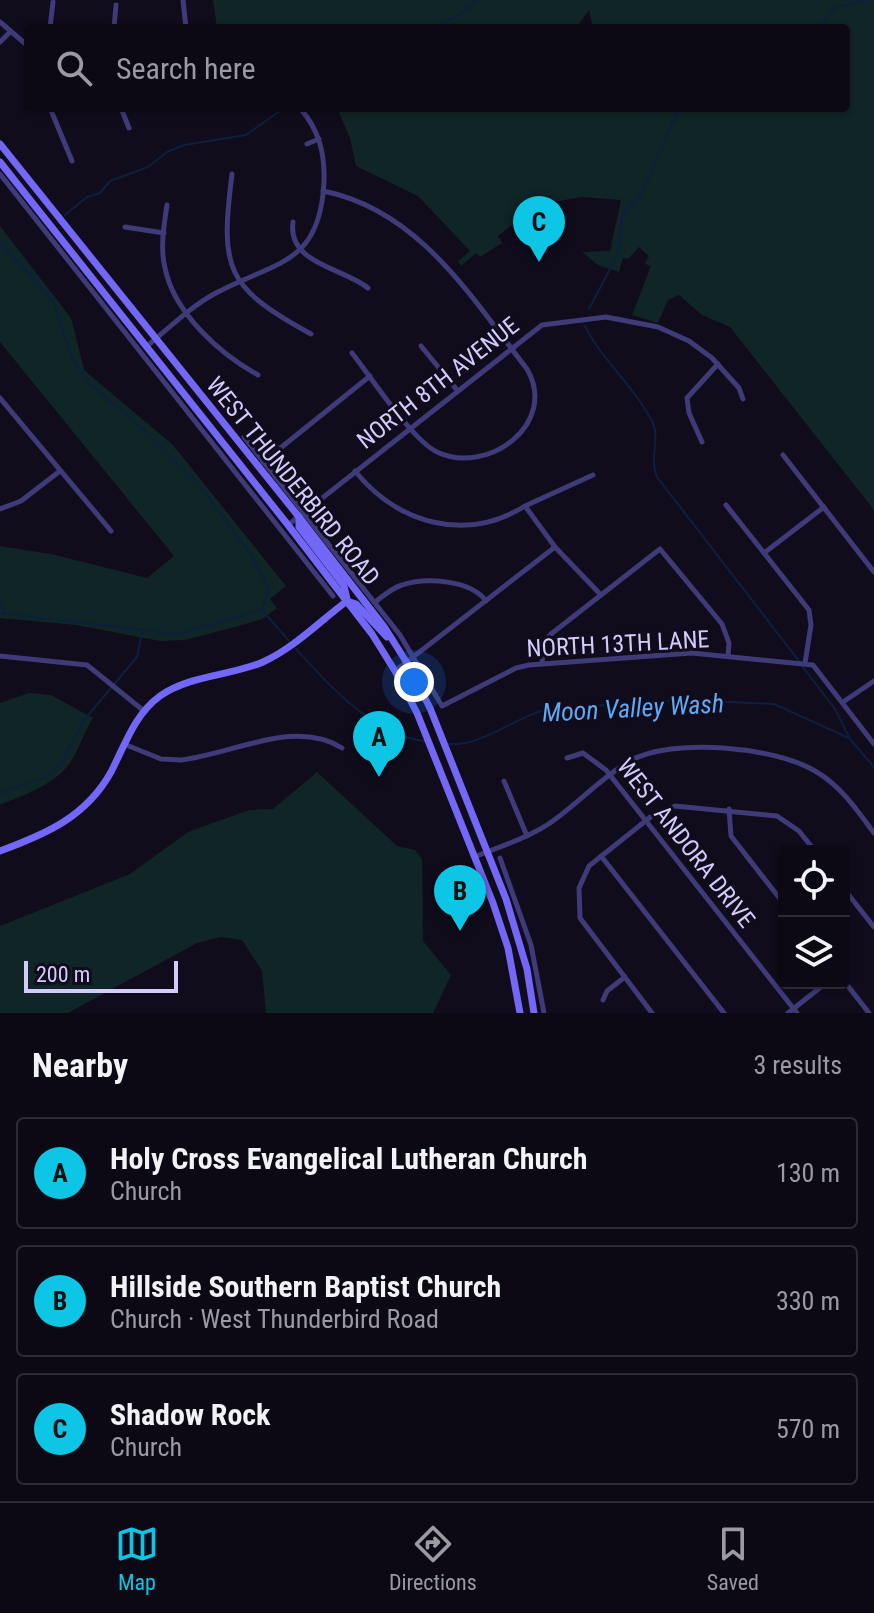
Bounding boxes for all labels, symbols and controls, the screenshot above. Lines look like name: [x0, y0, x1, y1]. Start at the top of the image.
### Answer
search box: [24, 24, 850, 112]
icon: search: [52, 46, 96, 90]
text: Search here: [116, 51, 256, 86]
pin: C: [513, 196, 565, 262]
street label: NORTH 8TH AVENUE: [352, 311, 524, 455]
street label: WEST THUNDERBIRD ROAD: [201, 371, 385, 591]
street label: NORTH 13TH LANE: [526, 625, 710, 663]
your location: [394, 662, 434, 702]
water label: Moon Valley Wash: [541, 688, 725, 728]
pin: A: [353, 711, 405, 777]
street label: WEST ANDORA DRIVE: [611, 753, 761, 933]
map controls: [778, 845, 850, 989]
button: locate: [778, 845, 850, 917]
pin: B: [434, 865, 486, 931]
button: layers: [778, 917, 850, 989]
scale bar: [24, 957, 178, 993]
text: 200 m: [36, 962, 90, 987]
text: Nearby: [32, 1045, 128, 1085]
text: 3 results: [753, 1050, 842, 1080]
text: Holy Cross Evangelical Lutheran Church: [110, 1141, 588, 1176]
text: A: [52, 1158, 68, 1188]
text: 130 m: [776, 1158, 840, 1188]
text: Church: [110, 1176, 182, 1206]
text: Hillside Southern Baptist Church: [110, 1269, 501, 1304]
text: B: [53, 1286, 67, 1316]
text: 330 m: [776, 1286, 840, 1316]
text: Church · West Thunderbird Road: [110, 1304, 439, 1334]
text: Shadow Rock: [110, 1397, 270, 1432]
text: C: [53, 1414, 67, 1444]
text: 570 m: [776, 1414, 840, 1444]
text: Church: [110, 1432, 182, 1462]
tab: Map: [115, 1522, 159, 1595]
tab: Directions: [389, 1522, 477, 1595]
tab: Saved: [707, 1522, 759, 1595]

